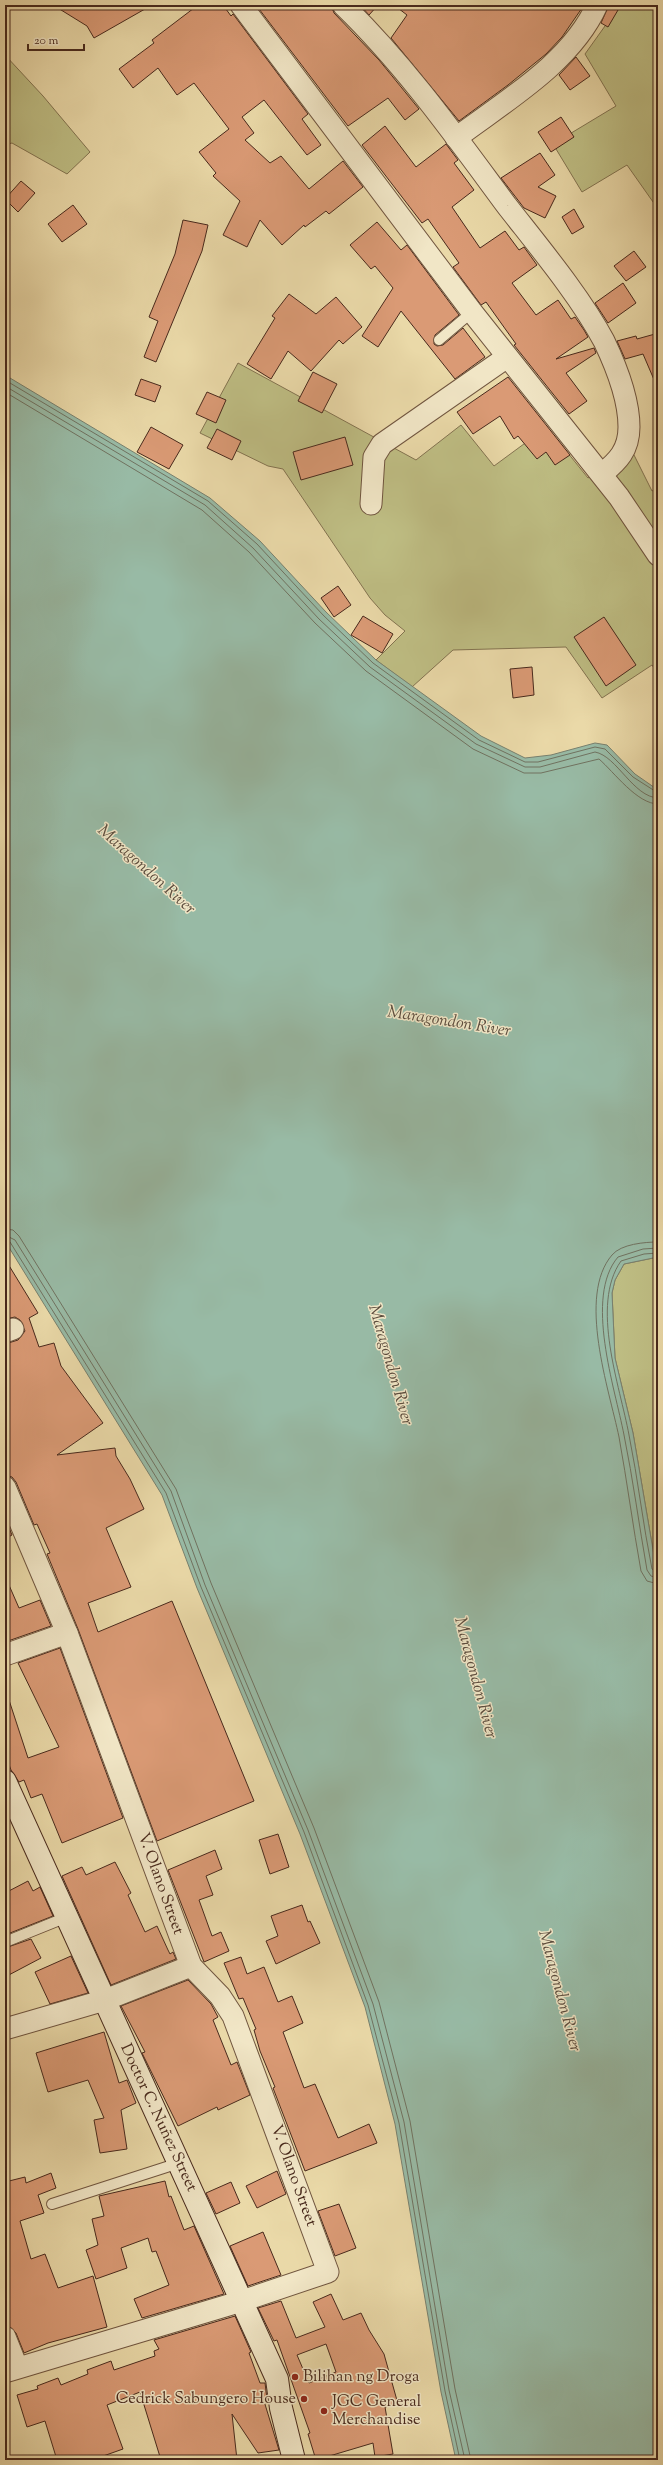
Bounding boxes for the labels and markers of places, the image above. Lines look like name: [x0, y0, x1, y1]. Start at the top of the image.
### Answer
place label: Bilihan ng Droga: [303, 2366, 420, 2389]
marker: Bilihan ng Droga: [290, 2372, 300, 2382]
place label: Cedrick Sabungero House: [116, 2388, 296, 2411]
place label: JGC General Merchandise: [331, 2391, 422, 2432]
marker: Cedrick Sabungero House: [299, 2394, 309, 2404]
marker: JGC General Merchandise: [319, 2406, 329, 2416]

